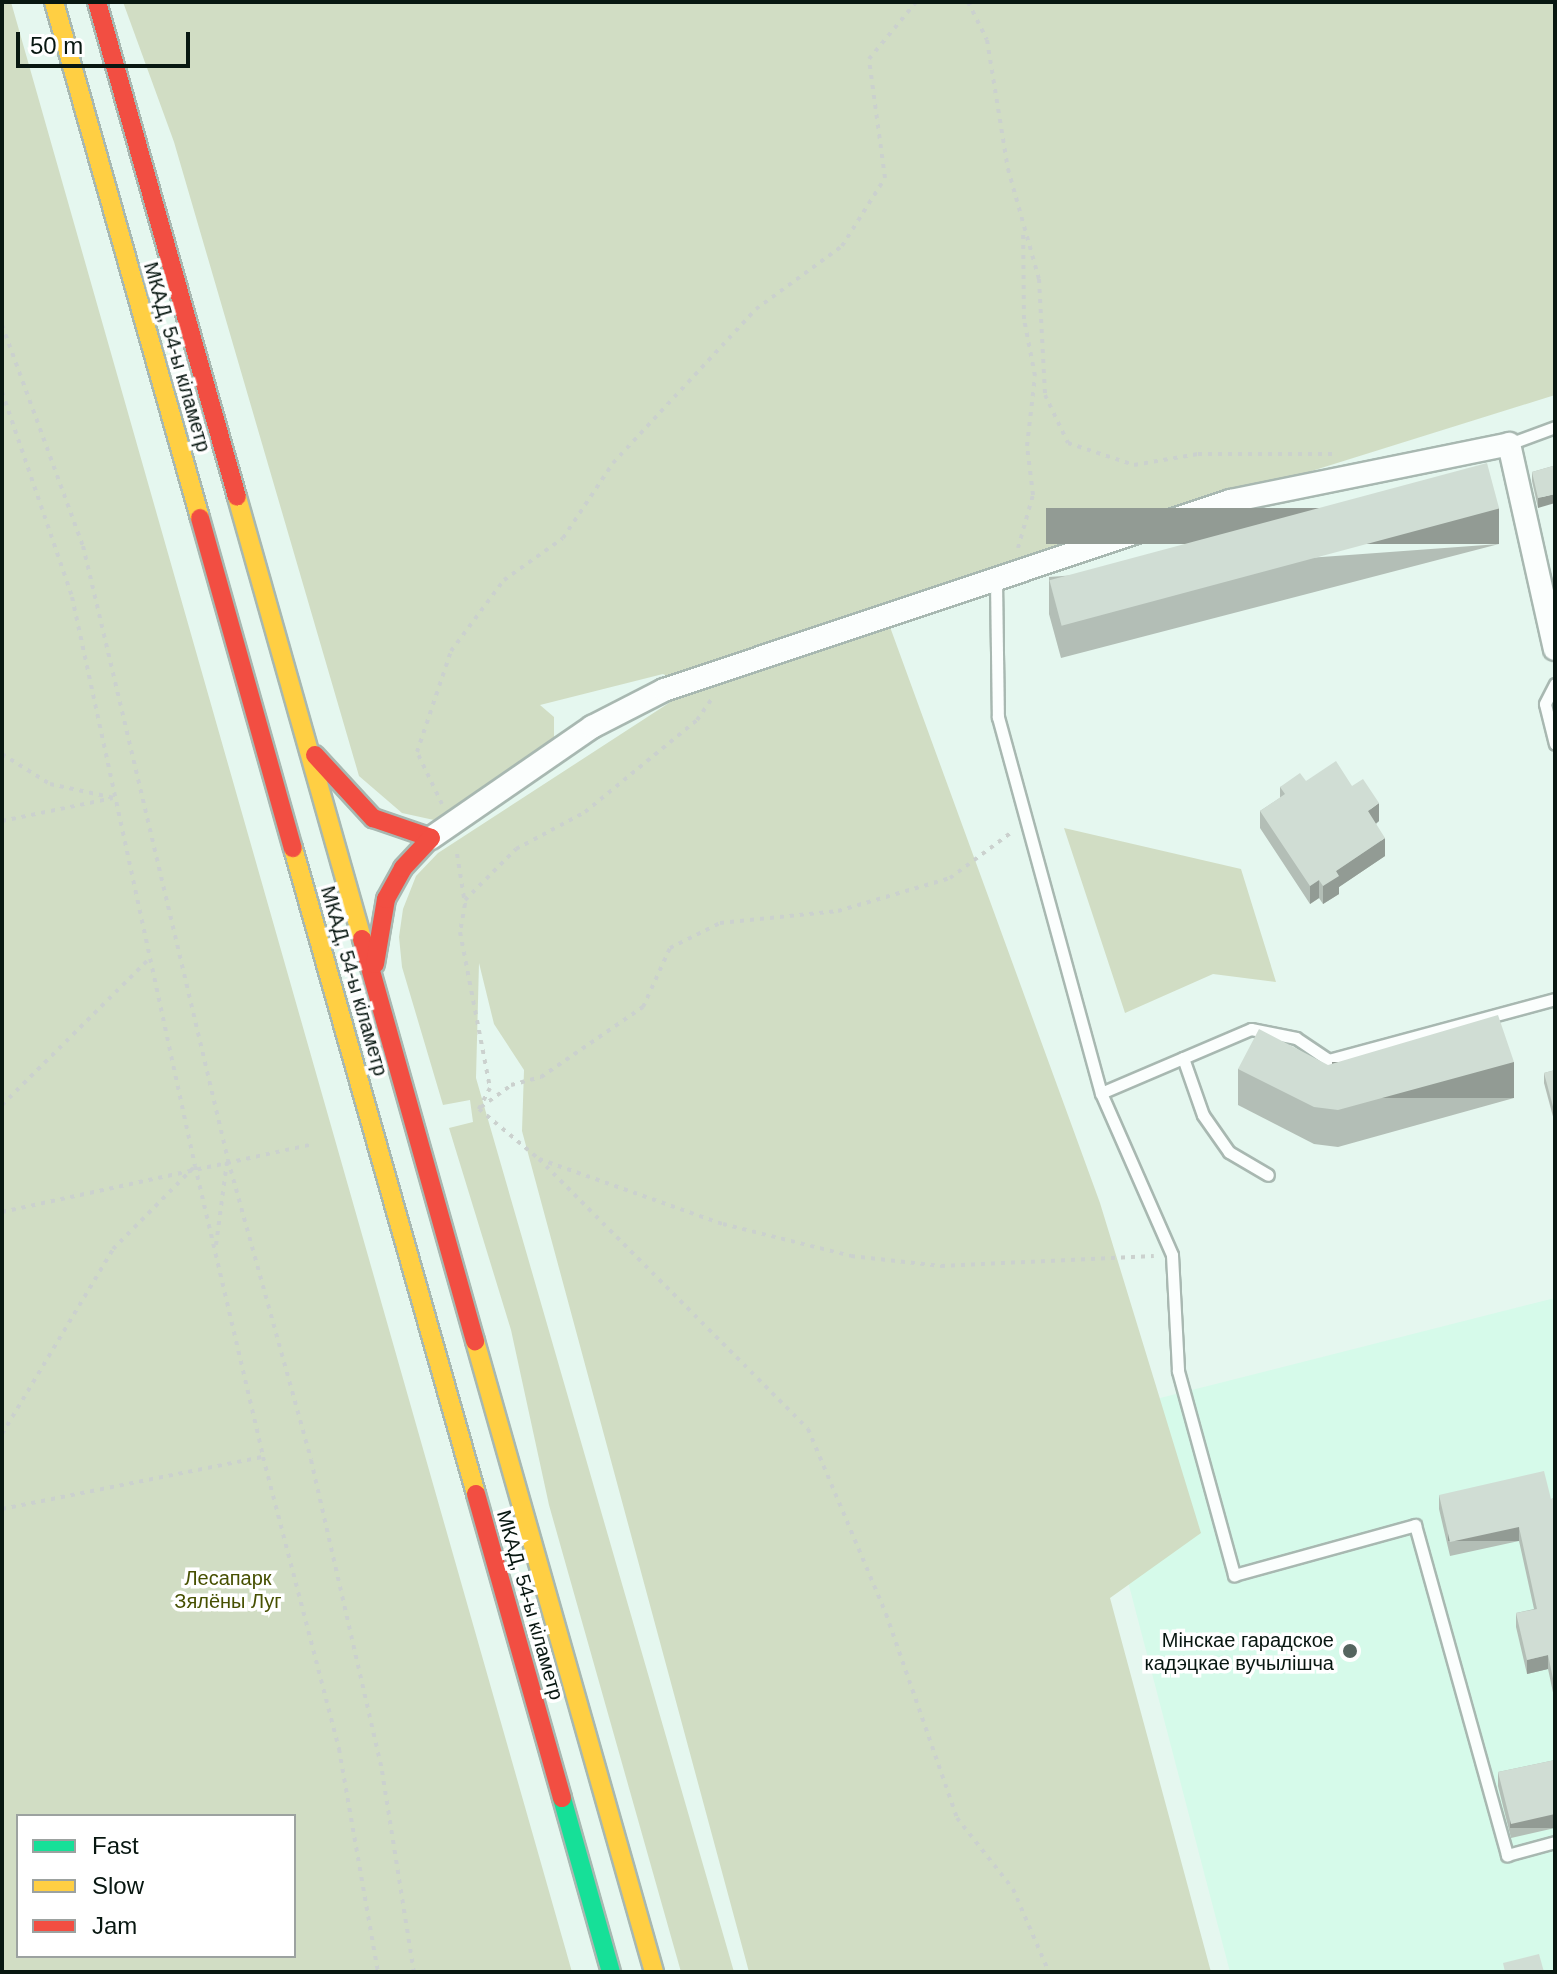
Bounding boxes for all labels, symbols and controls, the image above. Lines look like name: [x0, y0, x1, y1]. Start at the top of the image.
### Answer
scale bar: [20, 16, 194, 66]
text: 50 m: [30, 32, 83, 59]
street label: МКАД, 54-ы кіламетр: [138, 259, 216, 455]
street label: МКАД, 54-ы кіламетр: [315, 883, 393, 1079]
street label: МКАД, 54-ы кіламетр: [491, 1507, 569, 1703]
park label: Лесапарк Зялёны Луг: [174, 1567, 282, 1614]
place label: Мінскае гарадское кадэцкае вучылішча: [1144, 1628, 1334, 1675]
marker: Мінскае гарадское кадэцкае вучылішча: [1341, 1642, 1359, 1660]
legend: [16, 1814, 296, 1958]
text: Fast: [92, 1832, 139, 1859]
text: Slow: [92, 1872, 144, 1899]
text: Jam: [92, 1912, 137, 1939]

